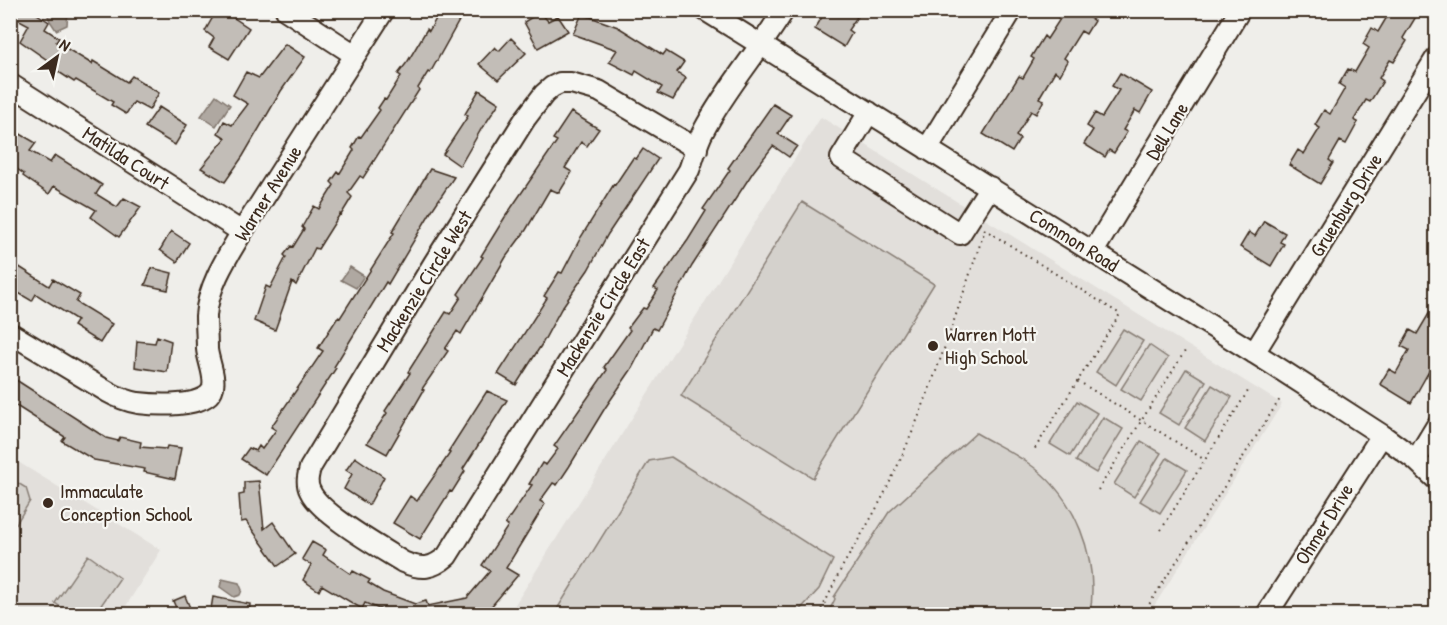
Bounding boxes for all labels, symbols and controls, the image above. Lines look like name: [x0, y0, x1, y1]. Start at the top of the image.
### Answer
north arrow: [27, 27, 87, 87]
text: N: [56, 33, 75, 56]
street label: Dell Lane: [1139, 97, 1194, 165]
street label: Matilda Court: [78, 119, 176, 196]
street label: Warner Avenue: [228, 140, 308, 246]
street label: Gruenburg Drive: [1303, 148, 1388, 262]
street label: Common Road: [1024, 201, 1124, 278]
street label: Mackenzie Circle West: [369, 204, 479, 357]
street label: Mackenzie Circle East: [549, 231, 657, 381]
place label: Warren Mott High School: [945, 320, 1037, 370]
marker: Warren Mott High School: [926, 339, 940, 353]
place label: Immaculate Conception School: [60, 477, 193, 527]
street label: Ohmer Drive: [1288, 478, 1359, 569]
marker: Immaculate Conception School: [41, 496, 55, 510]

